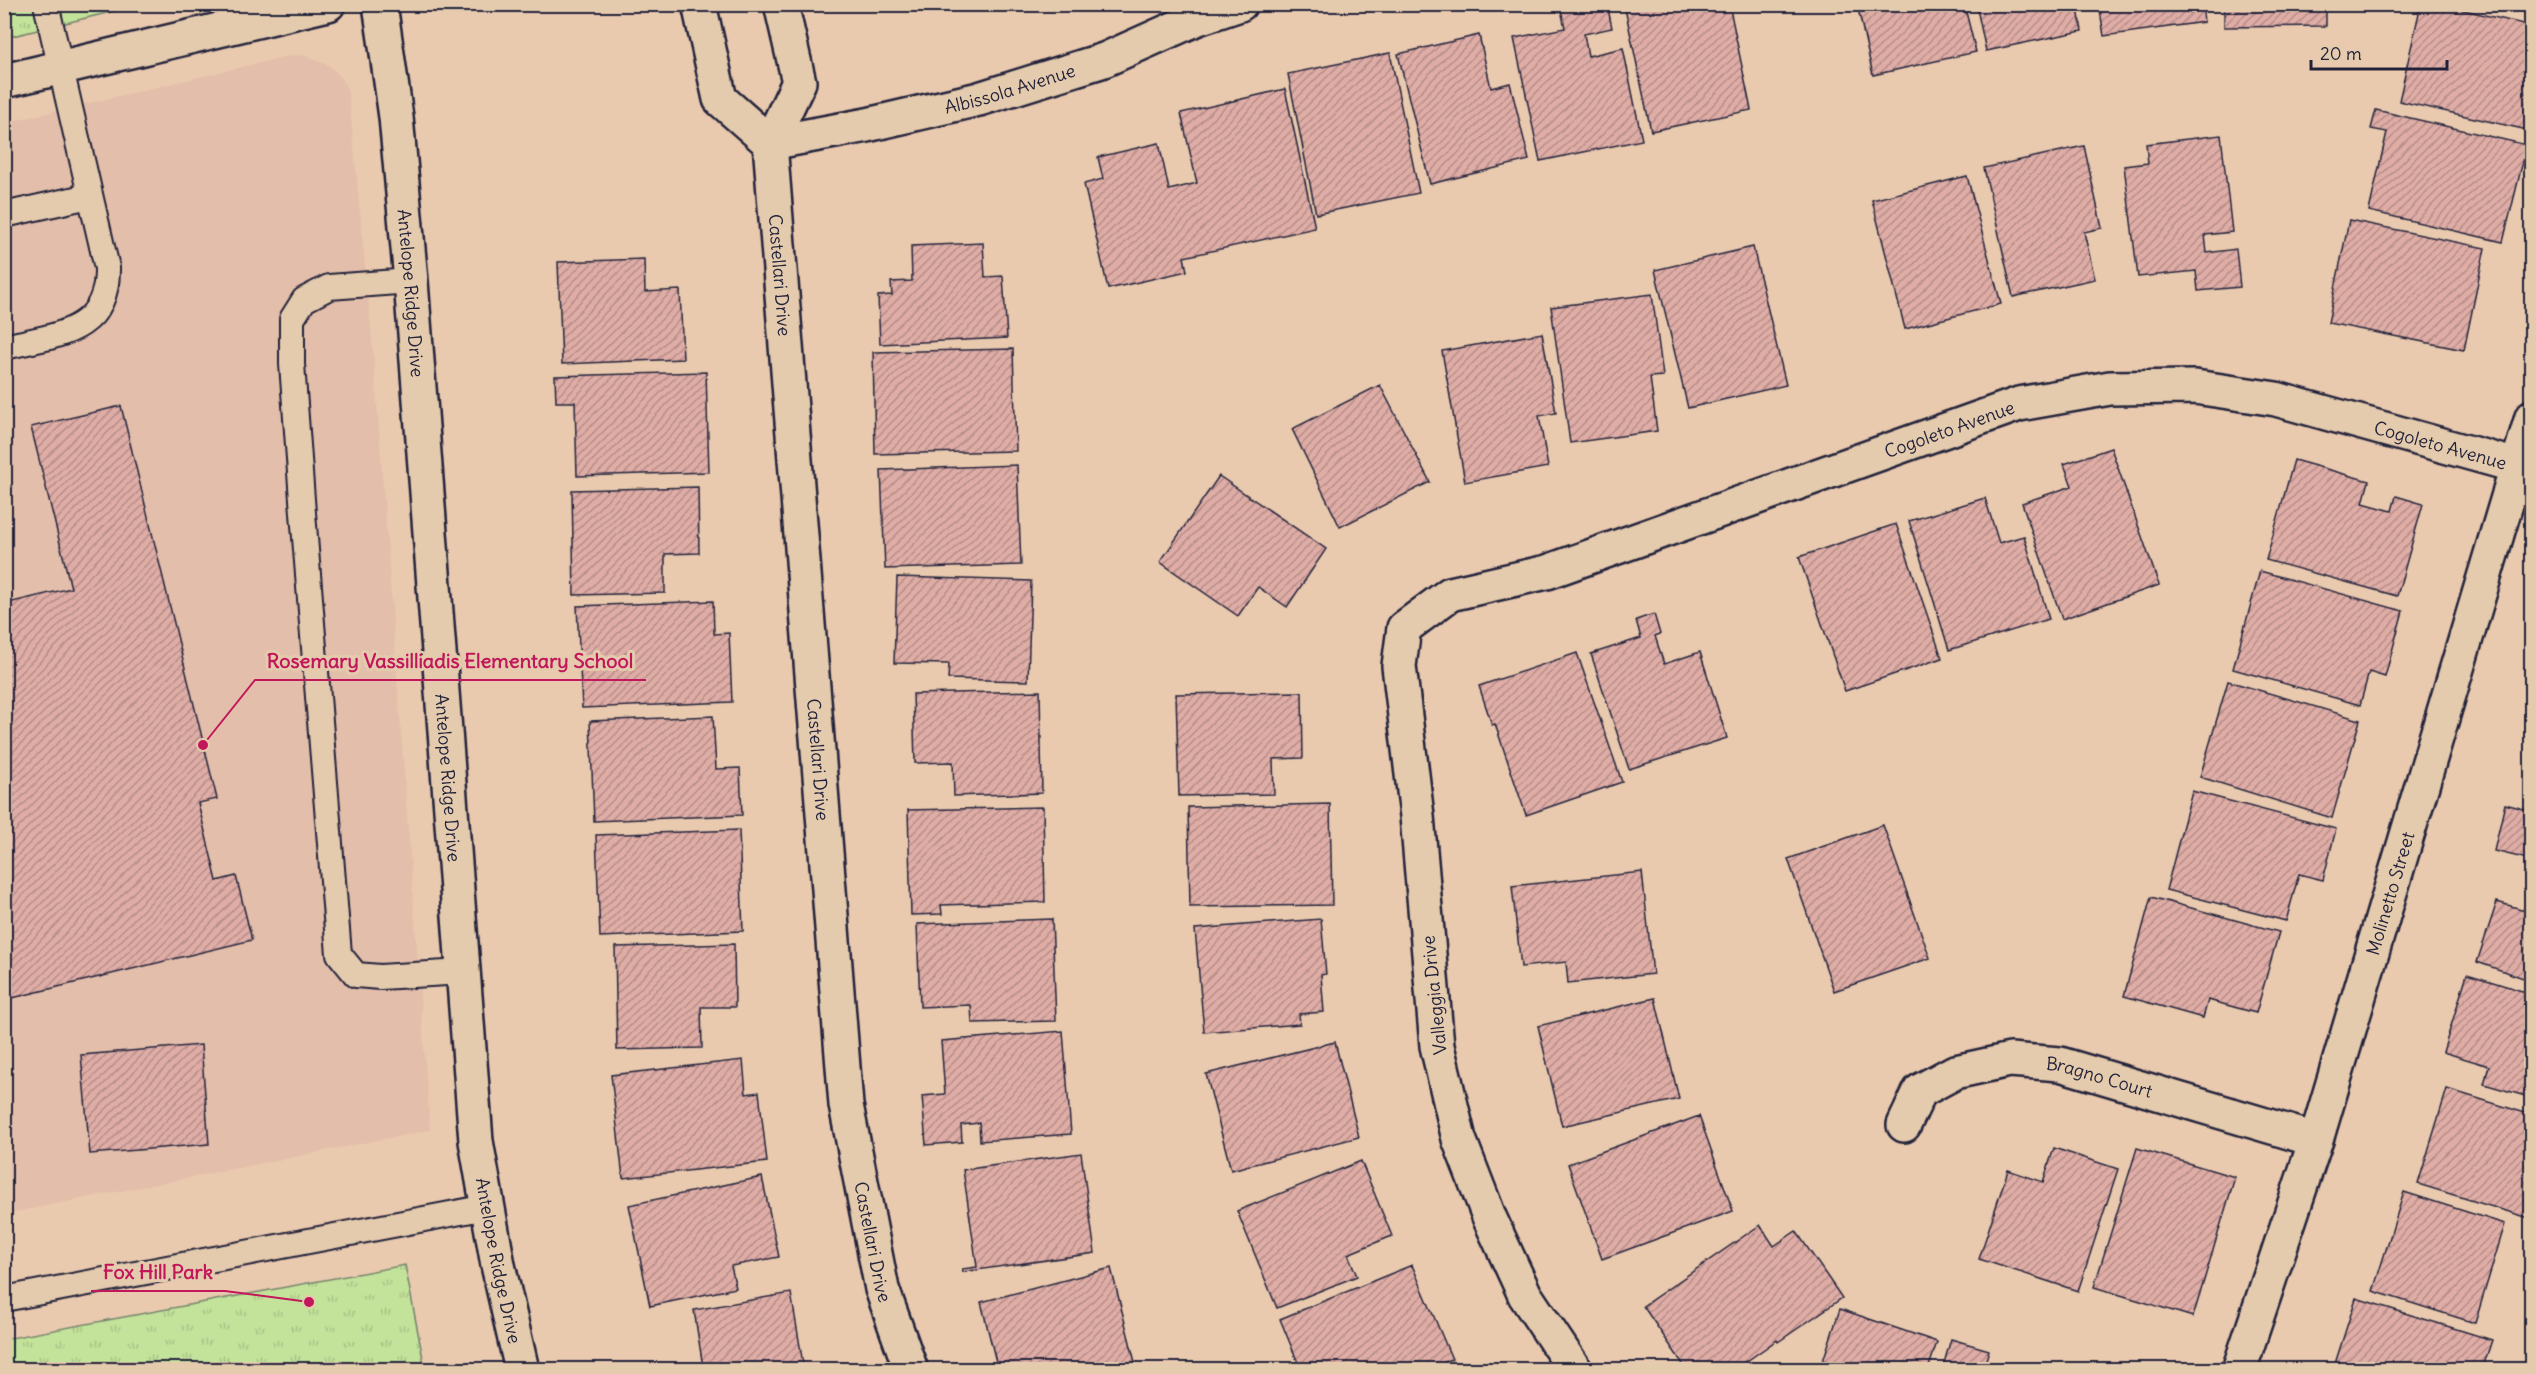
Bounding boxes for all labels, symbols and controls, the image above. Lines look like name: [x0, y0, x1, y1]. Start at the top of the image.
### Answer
scale bar: [2311, 33, 2448, 71]
text: 20 m: [2320, 42, 2362, 65]
street label: Albissola Avenue: [942, 58, 1078, 118]
street label: Antelope Ridge Drive: [393, 208, 430, 378]
street label: Castellari Drive: [764, 213, 797, 337]
street label: Cogoleto Avenue: [1881, 395, 2017, 463]
street label: Cogoleto Avenue: [2371, 415, 2509, 474]
callout: Rosemary Vassilliadis Elementary School: [255, 642, 646, 680]
text: Rosemary Vassilliadis Elementary School: [267, 648, 633, 673]
street label: Antelope Ridge Drive: [431, 693, 466, 863]
street label: Castellari Drive: [802, 698, 835, 821]
street label: Molinetto Street: [2360, 829, 2419, 958]
street label: Valleggia Drive: [1416, 934, 1452, 1056]
street label: Bragno Court: [2045, 1051, 2155, 1102]
street label: Antelope Ridge Drive: [471, 1176, 527, 1346]
street label: Castellari Drive: [850, 1180, 897, 1305]
callout: Fox Hill Park: [91, 1253, 225, 1291]
text: Fox Hill Park: [103, 1259, 213, 1284]

